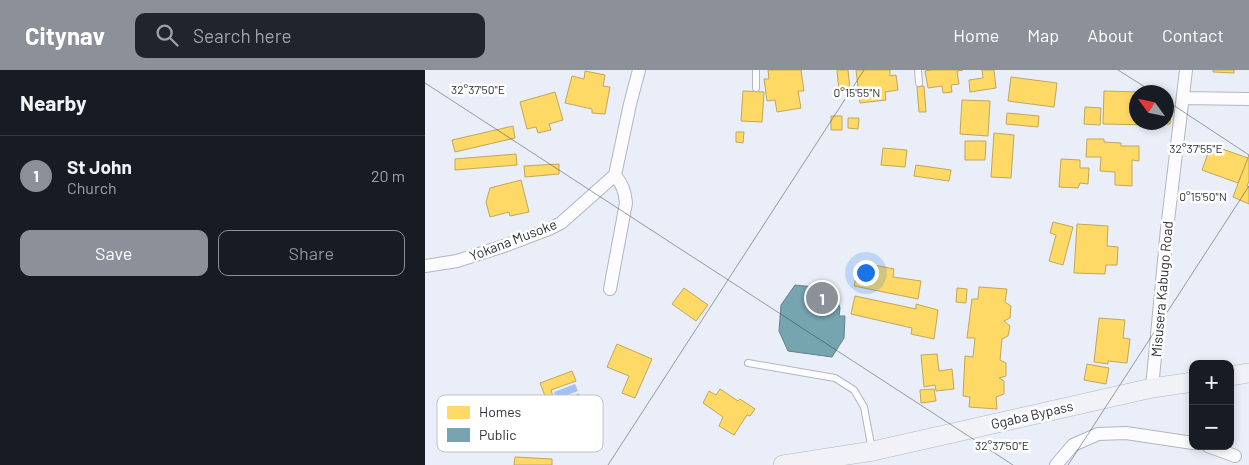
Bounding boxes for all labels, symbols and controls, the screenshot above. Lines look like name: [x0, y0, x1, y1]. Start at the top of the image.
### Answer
search box: [135, 13, 485, 58]
text: Citynav: [25, 21, 105, 50]
icon: search: [153, 21, 181, 49]
text: Search here: [193, 24, 292, 47]
text: Home: [953, 24, 999, 46]
text: Map: [1027, 24, 1059, 46]
text: About: [1087, 24, 1134, 46]
text: Contact: [1162, 24, 1224, 46]
text: 32°37'50"E: [451, 82, 505, 96]
text: 0°15'55"N: [834, 85, 880, 99]
north arrow: [1129, 85, 1174, 130]
text: Nearby: [20, 90, 86, 115]
text: 32°37'55"E: [1169, 141, 1223, 155]
text: St John: [67, 155, 132, 178]
text: 1: [33, 166, 39, 185]
text: 20 m: [371, 166, 405, 185]
text: Church: [67, 178, 117, 197]
text: 0°15'50"N: [1179, 189, 1227, 203]
street label: Yokana Musoke: [467, 215, 559, 264]
street label: Misusera Kabugo Road: [1147, 220, 1176, 358]
button: Save: [20, 230, 208, 276]
button: Share: [218, 230, 405, 276]
your location: [853, 260, 879, 286]
pin: 1: [806, 279, 838, 317]
map controls: [1189, 360, 1234, 450]
button: +: [1189, 360, 1234, 405]
legend: [437, 395, 603, 452]
street label: Ggaba Bypass: [989, 397, 1075, 432]
text: Homes: [479, 403, 522, 420]
button: −: [1189, 405, 1234, 450]
text: Public: [479, 426, 517, 443]
text: 32°37'50"E: [975, 438, 1029, 452]

